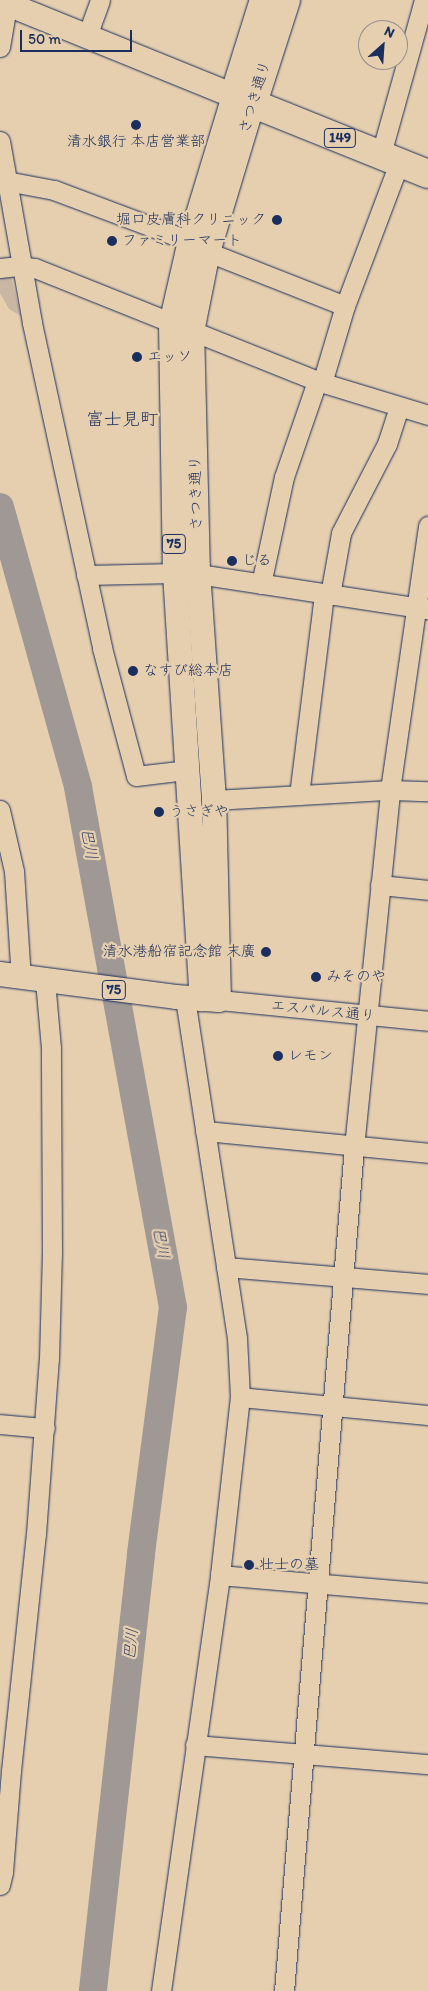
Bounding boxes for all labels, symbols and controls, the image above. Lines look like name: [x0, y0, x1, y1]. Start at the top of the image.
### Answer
scale bar: [22, 20, 135, 52]
north arrow: [358, 20, 408, 70]
text: N: [381, 22, 397, 42]
text: 50 m: [28, 30, 61, 48]
street label: さつき通り: [235, 59, 275, 135]
marker: 清水銀行 本店営業部: [130, 119, 142, 131]
road number: 149: [324, 126, 356, 150]
place label: 清水銀行 本店営業部: [67, 133, 205, 151]
place label: 堀口皮膚科クリニック: [116, 211, 266, 229]
marker: 堀口皮膚科クリニック: [270, 213, 284, 227]
place label: ファミリーマート: [122, 232, 242, 250]
marker: ファミリーマート: [106, 235, 118, 247]
place label: エッソ: [147, 348, 192, 366]
marker: エッソ: [131, 351, 143, 363]
district label: 富士見町: [86, 408, 158, 430]
street label: さつき通り: [186, 455, 206, 531]
road number: 75: [162, 532, 186, 556]
place label: じる: [242, 552, 272, 570]
marker: じる: [226, 555, 238, 567]
place label: なすび総本店: [143, 662, 233, 680]
marker: なすび総本店: [127, 665, 139, 677]
place label: うさぎや: [169, 803, 229, 821]
marker: うさぎや: [153, 806, 165, 818]
water label: 巴川: [77, 827, 101, 861]
place label: 清水港船宿記念館 末廣: [103, 943, 256, 961]
marker: 清水港船宿記念館 末廣: [260, 946, 272, 958]
place label: みそのや: [326, 968, 386, 986]
marker: みそのや: [310, 971, 322, 983]
road number: 75: [102, 978, 126, 1002]
street label: エスパルス通り: [270, 997, 376, 1025]
place label: レモン: [288, 1047, 333, 1065]
marker: レモン: [272, 1050, 284, 1062]
water label: 巴川: [149, 1226, 173, 1260]
place label: 壮士の墓: [259, 1556, 319, 1574]
marker: 壮士の墓: [243, 1559, 255, 1571]
water label: 巴川: [120, 1627, 142, 1661]

